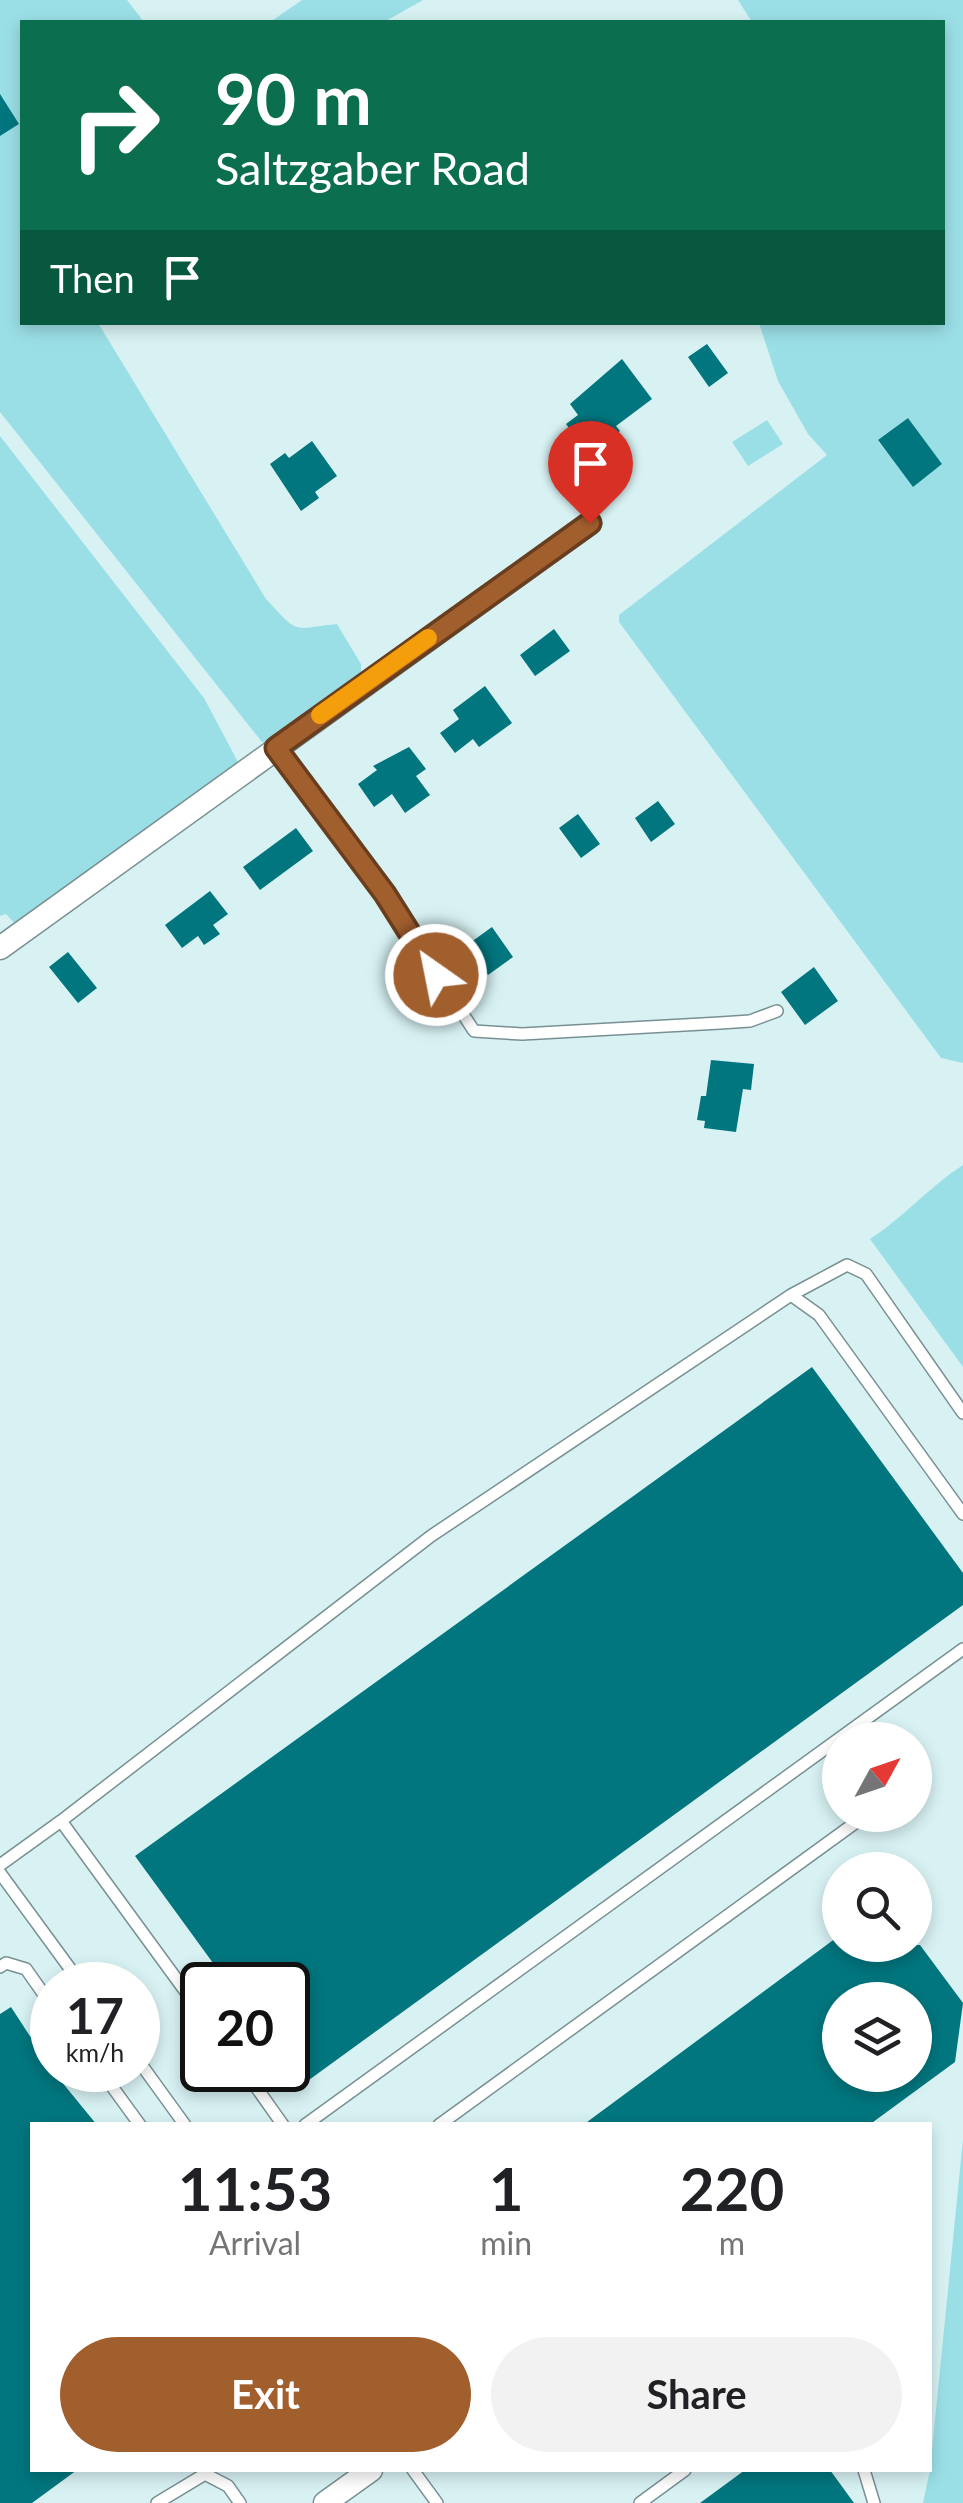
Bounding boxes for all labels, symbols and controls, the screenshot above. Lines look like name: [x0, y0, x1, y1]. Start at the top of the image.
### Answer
text: 90 m: [215, 56, 372, 140]
icon: right: [50, 60, 180, 190]
text: Saltzgaber Road: [215, 141, 530, 195]
icon: arrive: [155, 250, 210, 305]
text: Then: [50, 255, 135, 301]
pin: [548, 421, 633, 524]
icon: arrive: [563, 436, 618, 491]
position arrow: [384, 923, 488, 1027]
north arrow: [822, 1722, 932, 1832]
map controls: [822, 1722, 932, 2092]
button: search: [822, 1852, 932, 1962]
speed limit sign: 20: [180, 1962, 310, 2092]
button: layers: [822, 1982, 932, 2092]
text: 17: [66, 1985, 124, 2045]
text: km/h: [66, 2037, 124, 2067]
text: 11:53: [178, 2152, 332, 2224]
text: 1: [489, 2152, 524, 2224]
text: 220: [680, 2152, 784, 2224]
text: Arrival: [209, 2223, 301, 2262]
text: min: [480, 2223, 532, 2262]
text: m: [719, 2223, 745, 2262]
button: Exit: [60, 2337, 471, 2452]
button: Share: [491, 2337, 902, 2452]

